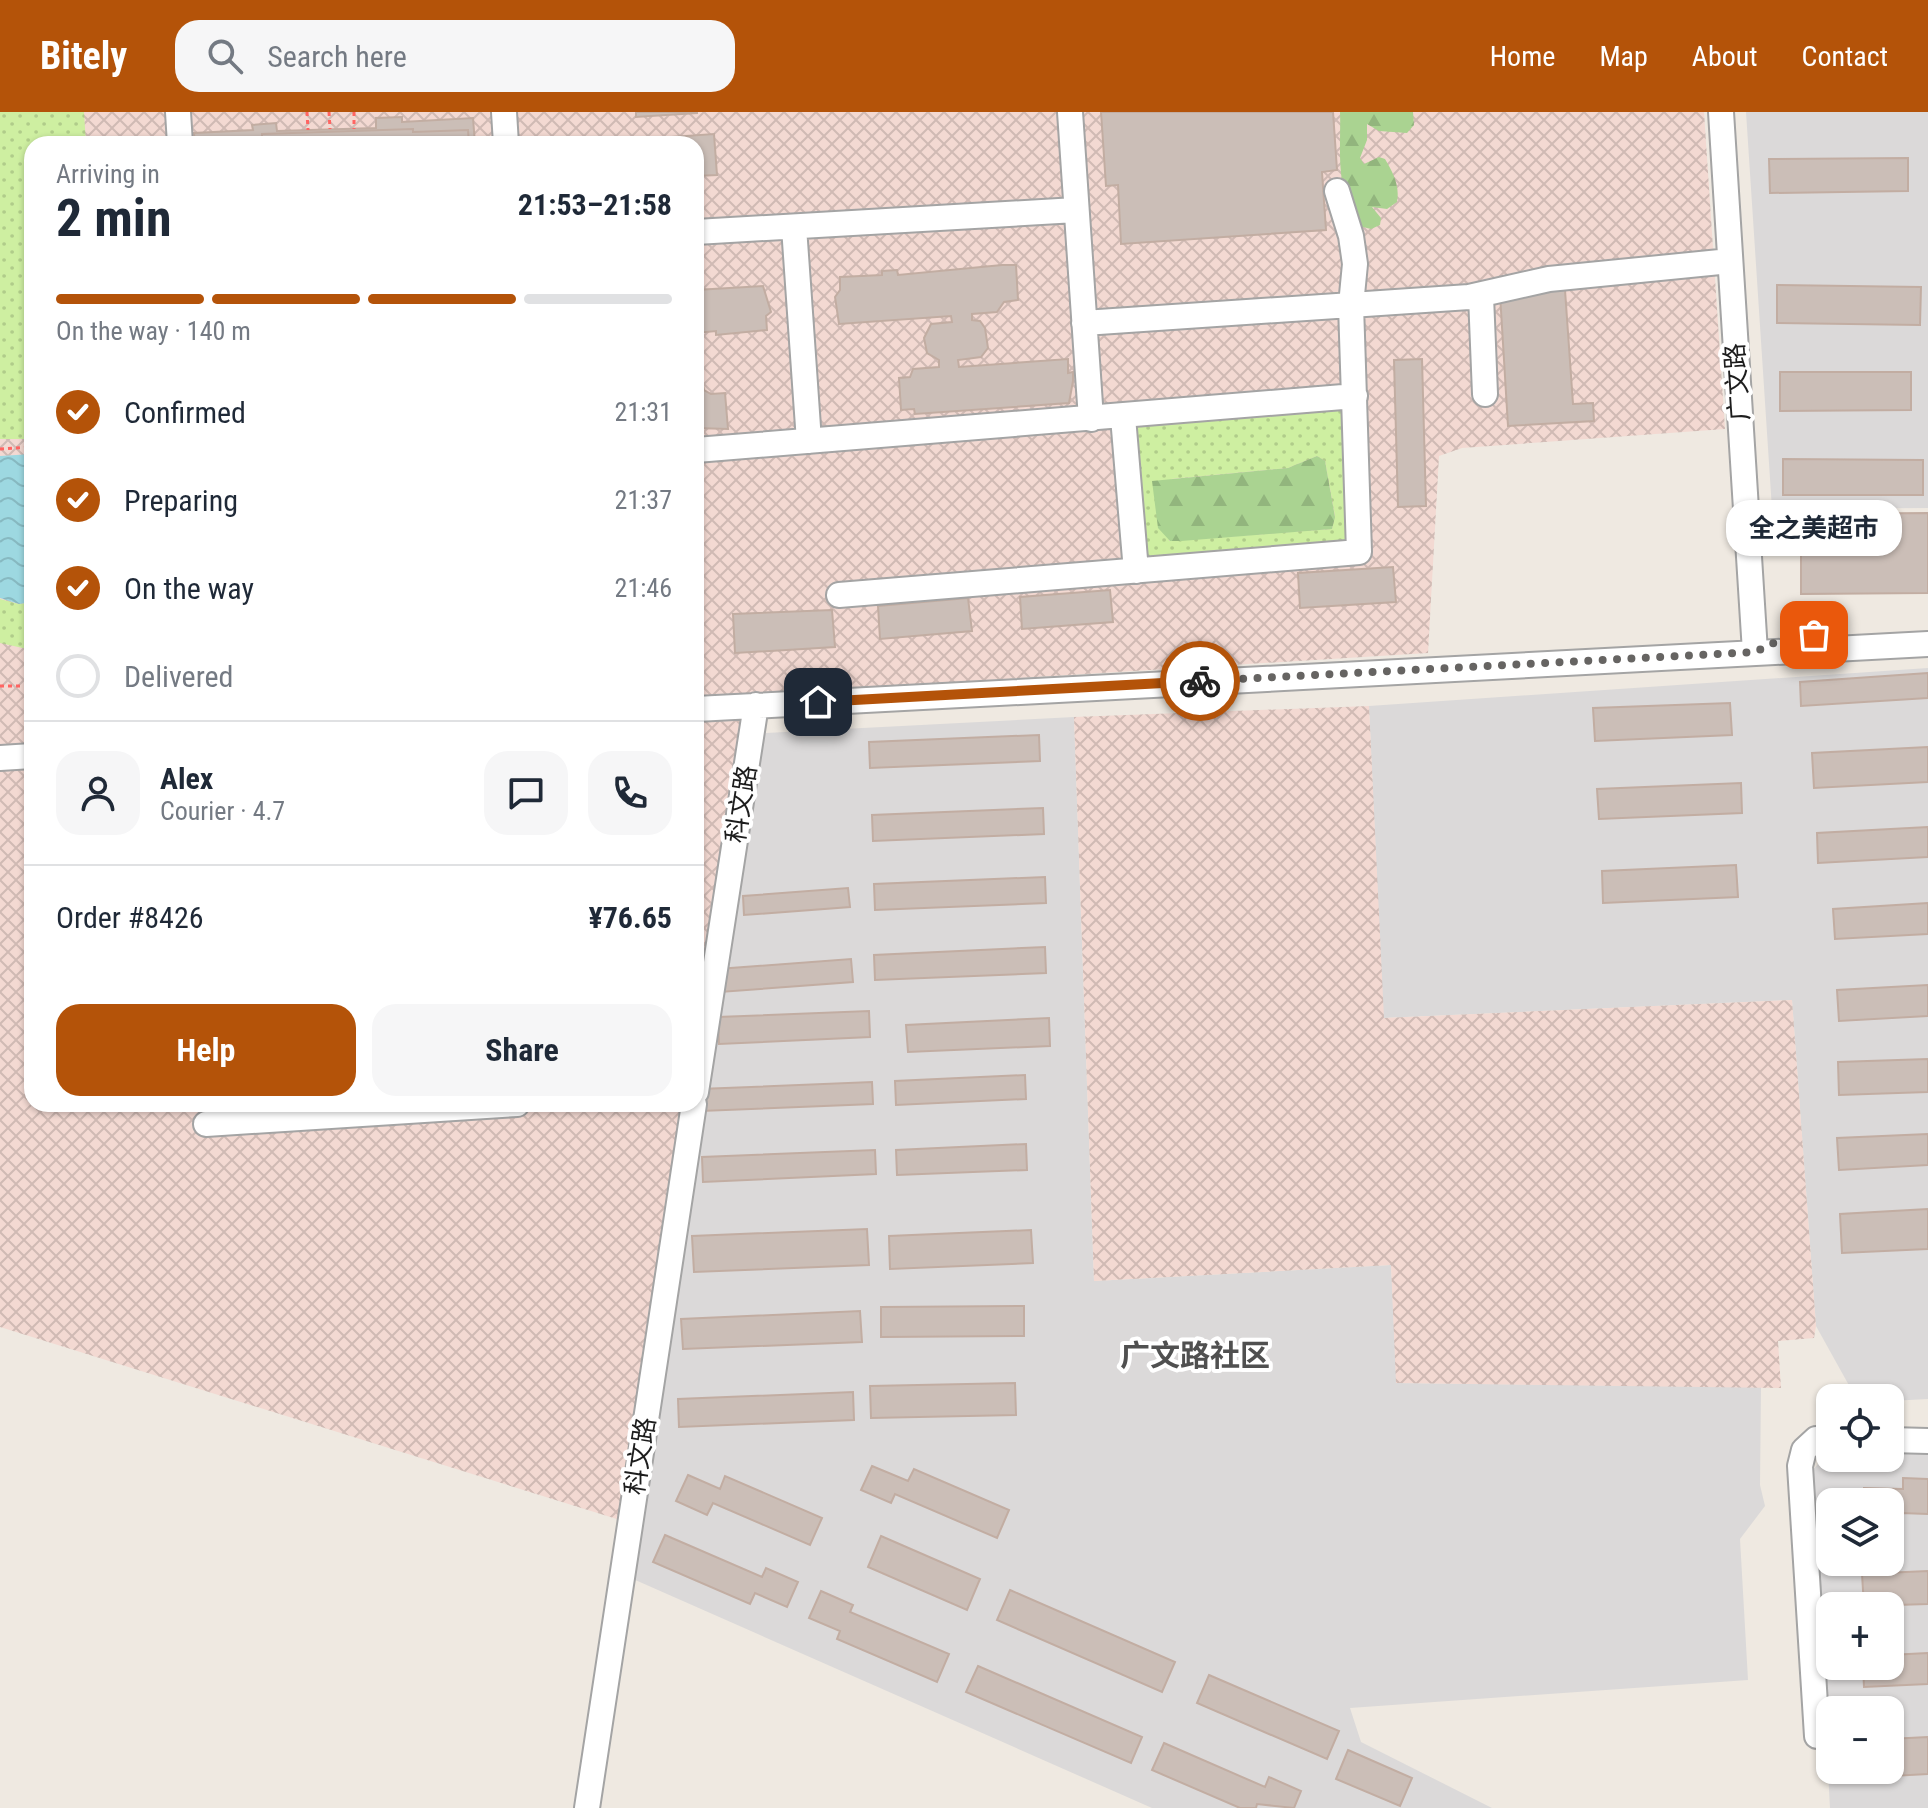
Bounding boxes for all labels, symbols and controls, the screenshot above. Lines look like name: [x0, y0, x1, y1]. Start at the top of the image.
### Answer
search box: [175, 20, 735, 92]
text: Bitely: [40, 34, 127, 78]
icon: search: [203, 34, 247, 78]
text: Search here: [267, 39, 407, 74]
text: Home: [1490, 40, 1555, 73]
text: Map: [1599, 40, 1648, 73]
text: About: [1692, 40, 1758, 73]
text: Contact: [1802, 40, 1888, 73]
text: Arriving in: [56, 159, 160, 189]
text: 21:53–21:58: [518, 187, 672, 222]
text: 2 min: [56, 188, 172, 249]
text: On the way · 140 m: [56, 316, 251, 346]
street label: 广文路: [1719, 342, 1755, 422]
icon: check: [56, 390, 100, 434]
text: Confirmed: [124, 395, 246, 430]
text: 21:31: [615, 397, 672, 427]
icon: check: [56, 478, 100, 522]
text: Preparing: [124, 483, 238, 518]
text: 21:37: [615, 485, 672, 515]
callout: 全之美超市: [1726, 499, 1902, 555]
text: 全之美超市: [1749, 513, 1879, 543]
icon: check: [56, 566, 100, 610]
text: On the way: [124, 571, 254, 606]
text: 21:46: [615, 573, 672, 603]
pin: [1780, 601, 1848, 669]
icon: bag: [1792, 613, 1836, 657]
courier: [1160, 641, 1240, 721]
text: Delivered: [124, 659, 233, 694]
icon: bike: [1178, 659, 1222, 703]
pin: [784, 668, 852, 736]
icon: home: [796, 680, 840, 724]
button: person: [56, 751, 140, 835]
button: chat: [484, 751, 568, 835]
button: phone: [588, 751, 672, 835]
text: Alex: [160, 761, 213, 796]
street label: 科文路: [720, 763, 762, 845]
text: Courier · 4.7: [160, 796, 285, 826]
text: Order #8426: [56, 900, 204, 935]
text: ¥76.65: [588, 900, 672, 935]
button: Help: [56, 1004, 356, 1096]
button: Share: [372, 1004, 672, 1096]
district label: 广文路社区: [1120, 1338, 1270, 1373]
map controls: [1816, 1384, 1904, 1784]
button: locate: [1816, 1384, 1904, 1472]
street label: 科文路: [619, 1415, 661, 1497]
button: layers: [1816, 1488, 1904, 1576]
button: +: [1816, 1592, 1904, 1680]
button: −: [1816, 1696, 1904, 1784]

